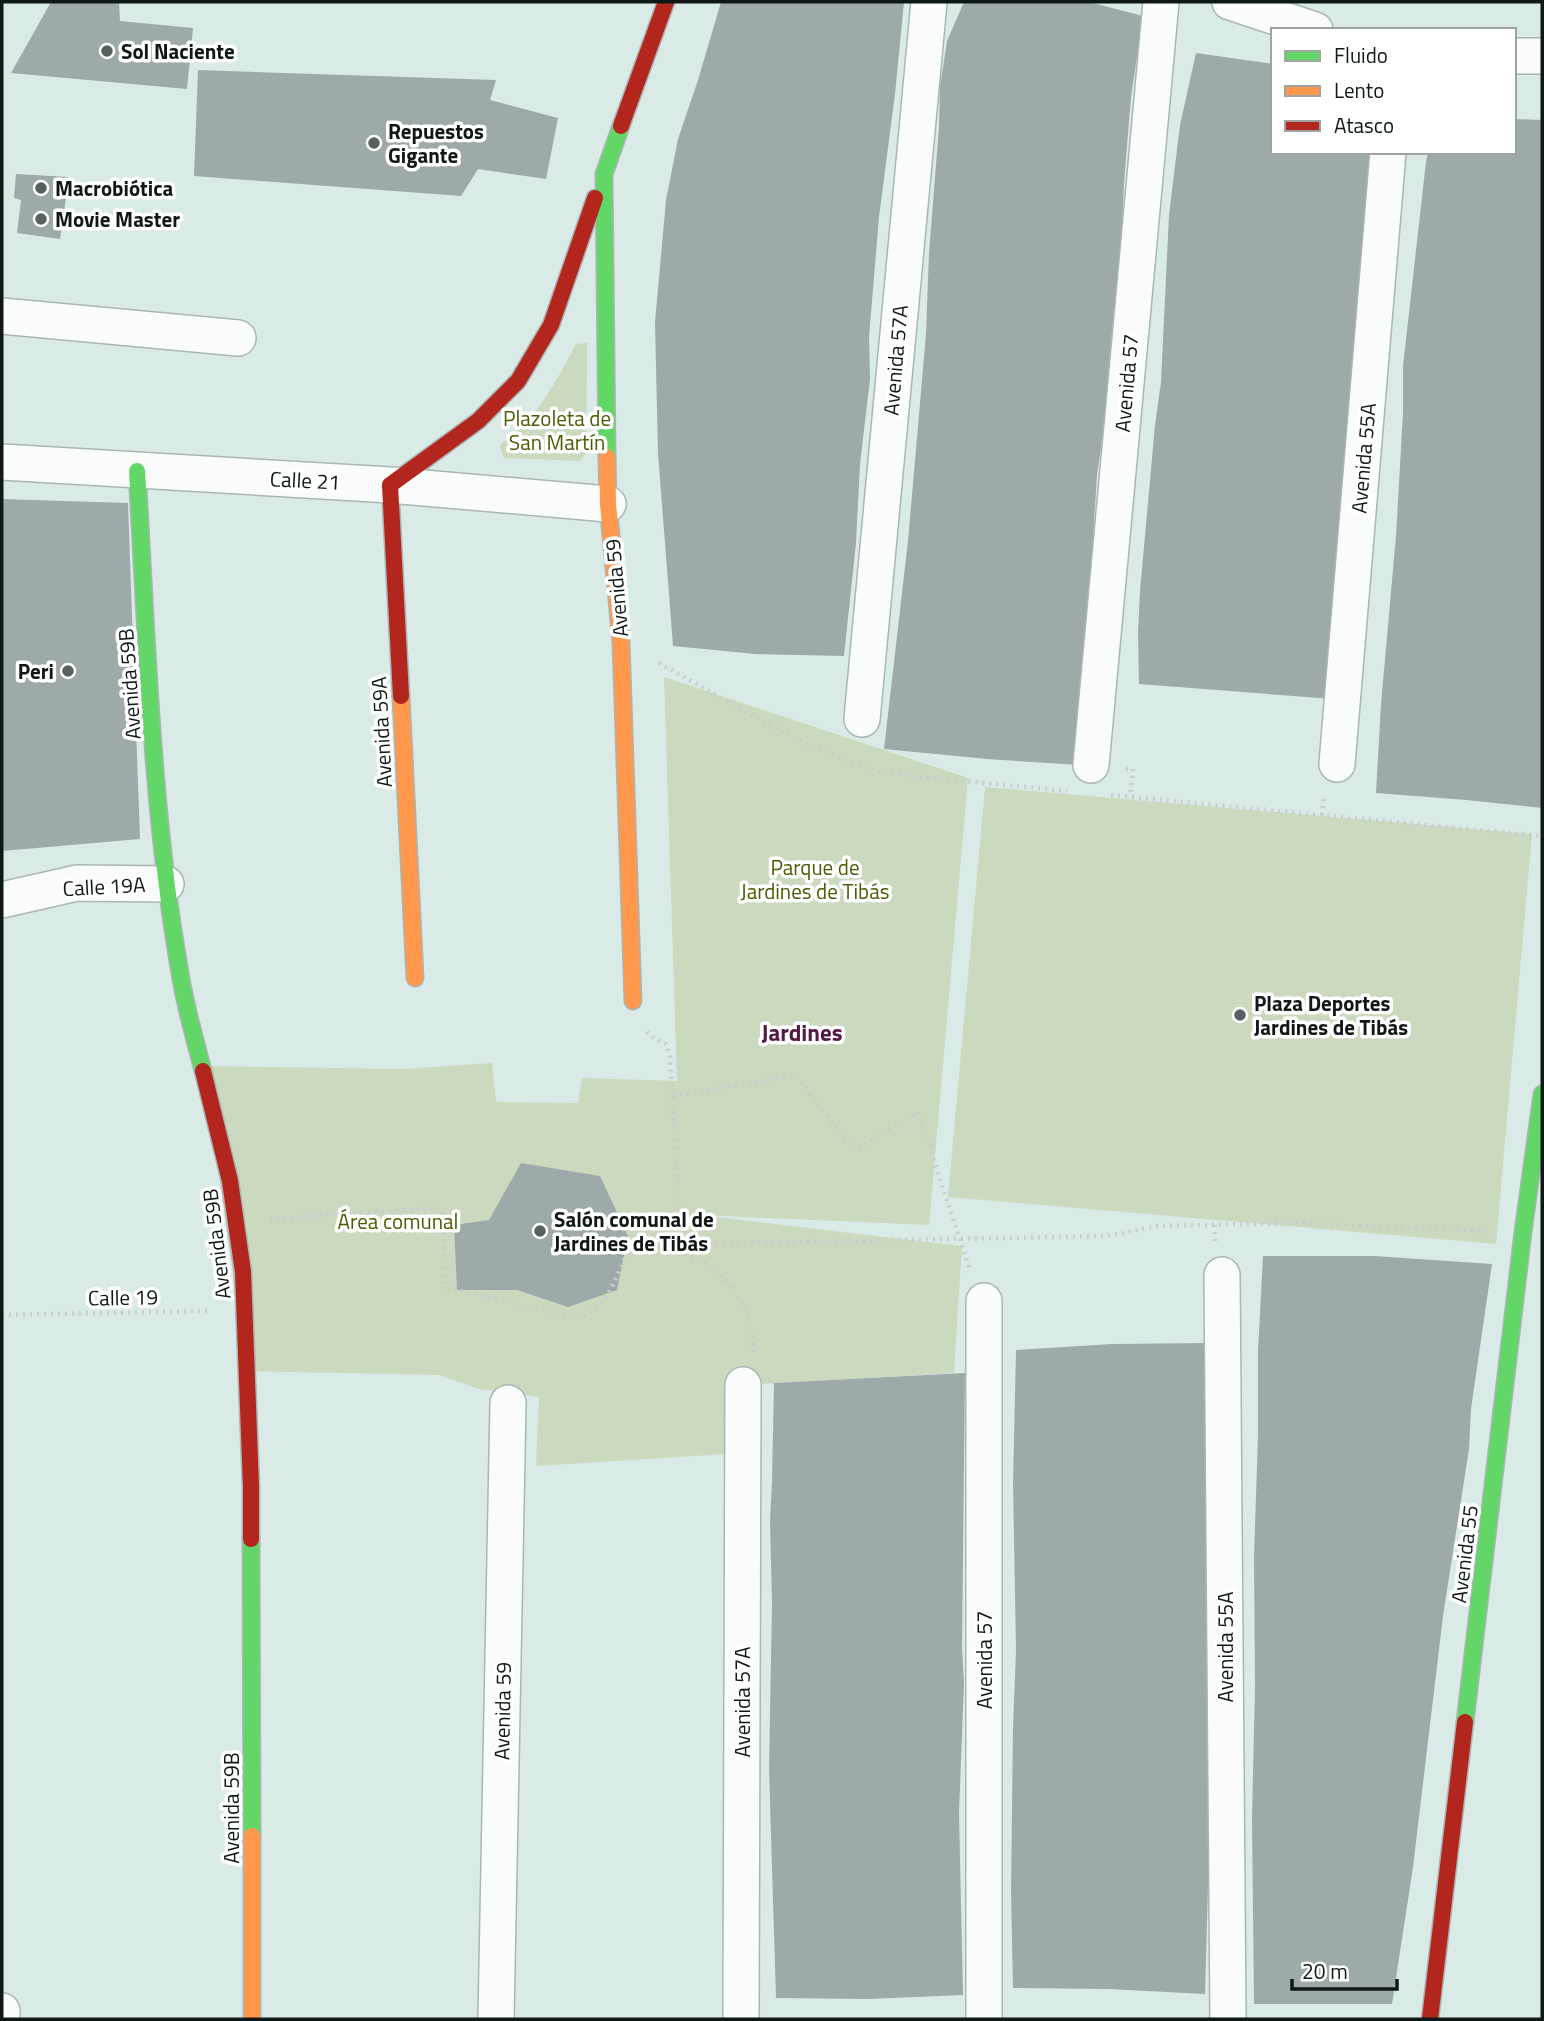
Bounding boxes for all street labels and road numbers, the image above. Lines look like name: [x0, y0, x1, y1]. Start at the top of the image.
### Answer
street label: Avenida 57A: [874, 303, 916, 417]
street label: Avenida 57: [1106, 333, 1146, 433]
street label: Avenida 55A: [1342, 401, 1384, 515]
street label: Calle 21: [269, 462, 341, 498]
street label: Avenida 59: [596, 538, 636, 638]
street label: Avenida 59B: [109, 627, 149, 741]
street label: Avenida 59A: [362, 675, 400, 788]
street label: Calle 19A: [62, 868, 147, 904]
street label: Avenida 59B: [193, 1187, 239, 1301]
street label: Calle 19: [88, 1280, 158, 1314]
street label: Avenida 55: [1442, 1503, 1486, 1605]
street label: Avenida 55A: [1209, 1591, 1241, 1702]
street label: Avenida 57: [968, 1611, 1000, 1709]
street label: Avenida 57A: [726, 1646, 758, 1757]
street label: Avenida 59: [485, 1662, 519, 1760]
street label: Avenida 59B: [215, 1752, 247, 1864]

